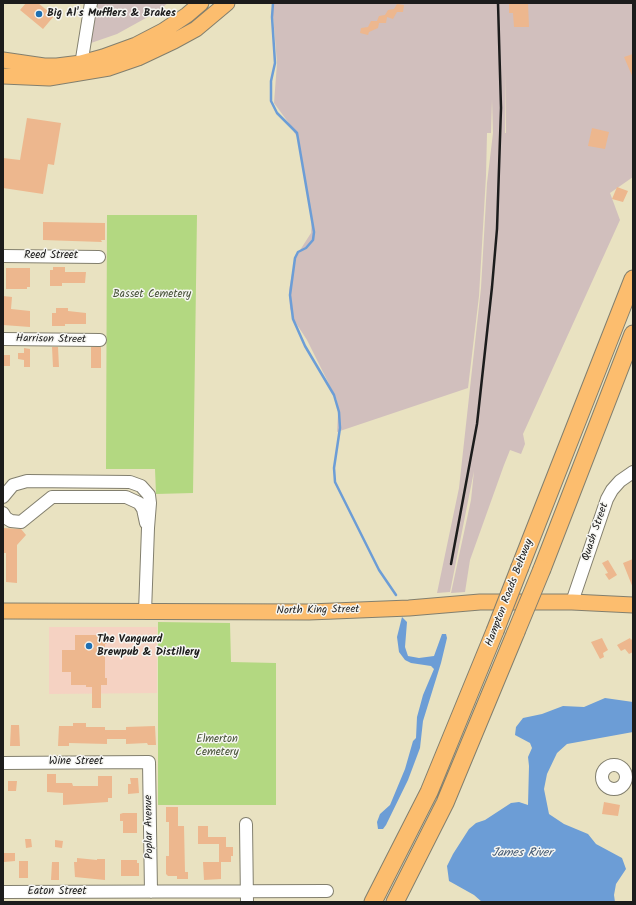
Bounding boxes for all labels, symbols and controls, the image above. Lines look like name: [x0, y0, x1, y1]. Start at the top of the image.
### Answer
place label: Big Al's Mufflers & Brakes: [47, 7, 176, 21]
marker: Big Al's Mufflers & Brakes: [34, 9, 44, 19]
street label: Reed Street: [24, 249, 78, 263]
park label: Basset Cemetery: [113, 288, 191, 302]
street label: Harrison Street: [16, 333, 86, 347]
street label: Quash Street: [580, 501, 612, 563]
street label: Hampton Roads Beltway: [483, 537, 537, 649]
street label: North King Street: [276, 604, 360, 618]
place label: The Vanguard Brewpub & Distillery: [97, 633, 200, 659]
marker: The Vanguard Brewpub & Distillery: [84, 641, 94, 651]
park label: Elmerton Cemetery: [195, 733, 239, 759]
street label: Wine Street: [49, 755, 103, 769]
street label: Poplar Avenue: [143, 795, 157, 859]
water label: James River: [492, 847, 552, 861]
street label: Eaton Street: [27, 885, 87, 899]

